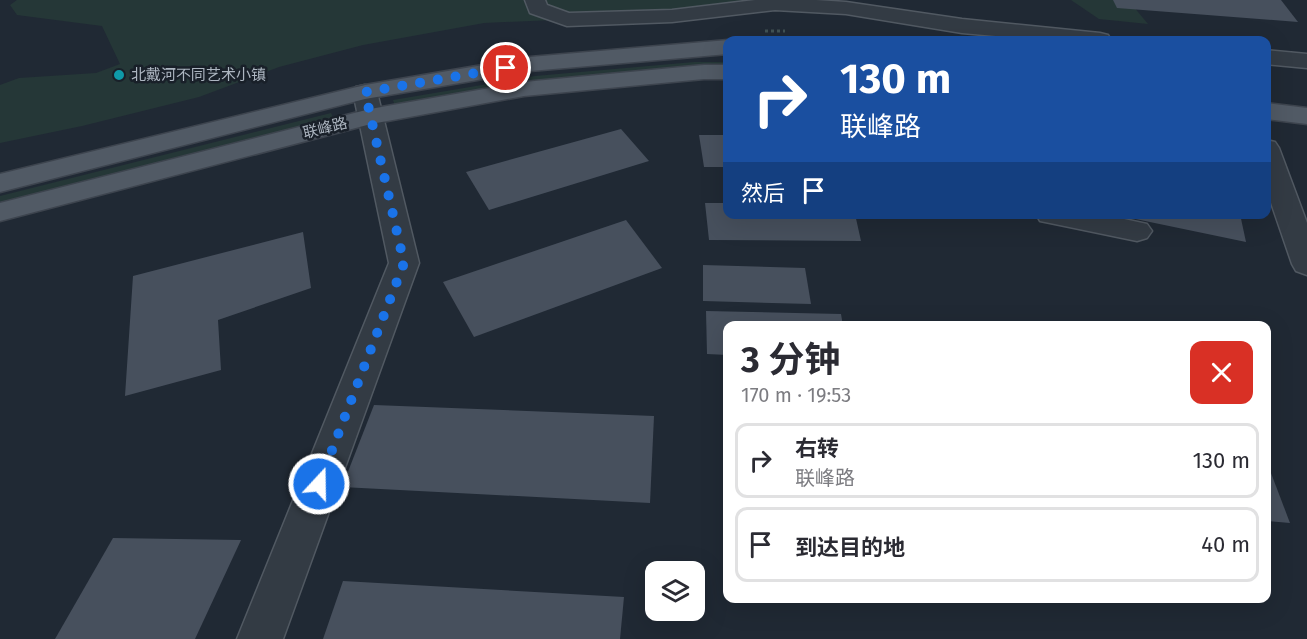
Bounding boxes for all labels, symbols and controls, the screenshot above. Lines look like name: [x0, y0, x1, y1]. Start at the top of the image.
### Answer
pin: [480, 42, 531, 93]
icon: arrive: [489, 51, 522, 84]
text: 130 m: [840, 54, 951, 104]
icon: right: [741, 60, 819, 138]
place label: 北戴河不同艺术小镇: [131, 66, 266, 84]
marker: 北戴河不同艺术小镇: [112, 68, 126, 82]
text: 联峰路: [840, 111, 921, 143]
street label: 联峰路: [301, 114, 349, 142]
icon: arrive: [797, 174, 830, 207]
text: 然后: [741, 180, 785, 207]
text: 3 分钟: [741, 338, 840, 382]
button: close: [1190, 341, 1253, 404]
text: 170 m · 19:53: [741, 383, 851, 407]
text: 右转: [795, 435, 839, 462]
icon: right: [744, 444, 777, 477]
text: 130 m: [1193, 447, 1250, 474]
position arrow: [287, 452, 351, 516]
text: 联峰路: [795, 466, 855, 490]
icon: arrive: [744, 528, 777, 561]
text: 40 m: [1201, 531, 1250, 558]
text: 到达目的地: [795, 534, 905, 561]
map controls: [645, 561, 705, 621]
button: layers: [645, 561, 705, 621]

